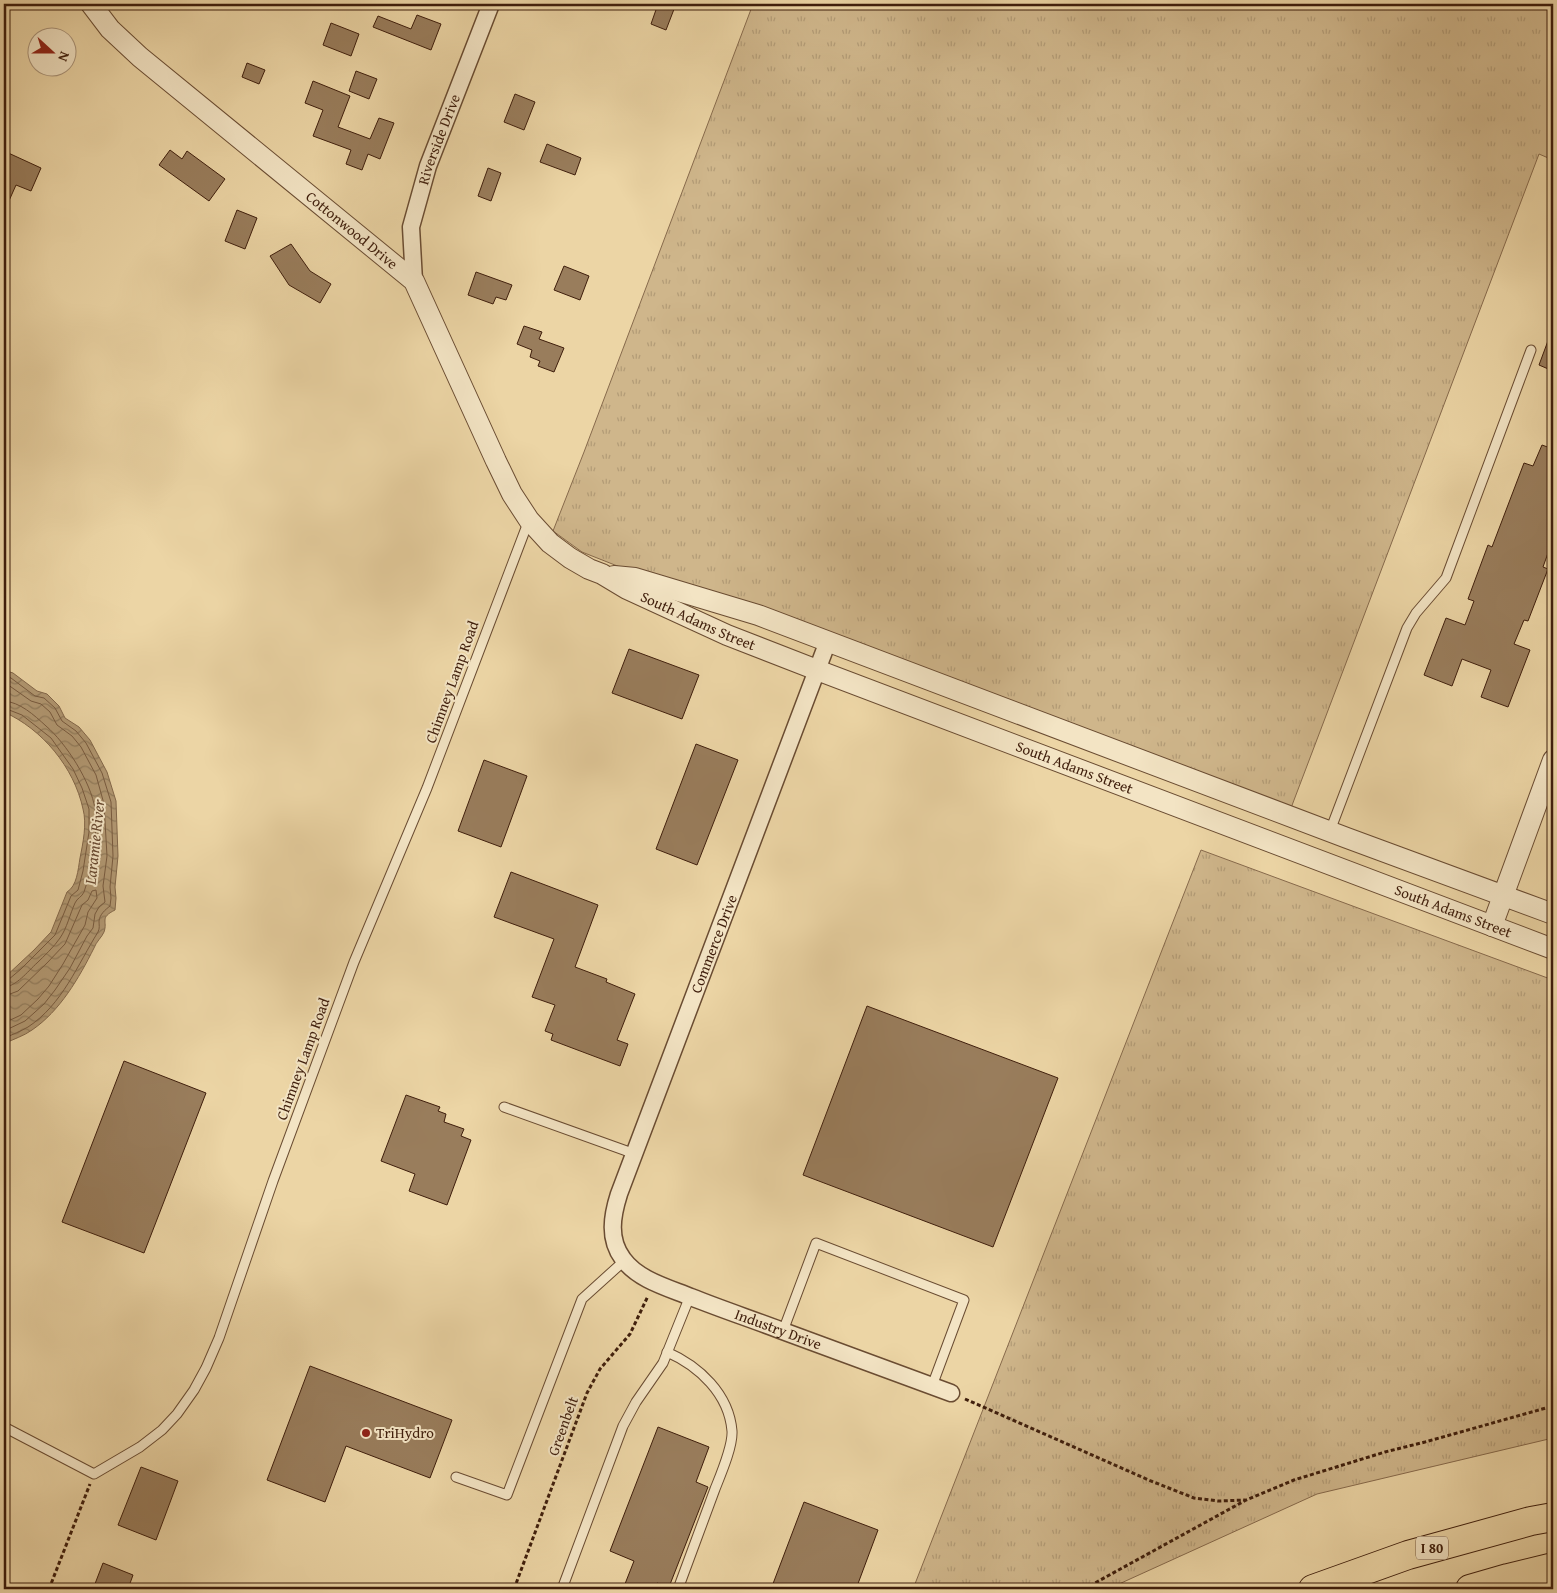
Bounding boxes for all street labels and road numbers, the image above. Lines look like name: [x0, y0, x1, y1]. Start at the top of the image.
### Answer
street label: Riverside Drive: [412, 91, 465, 187]
street label: Cottonwood Drive: [302, 186, 403, 274]
street label: South Adams Street: [637, 586, 759, 655]
street label: Chimney Lamp Road: [420, 618, 483, 746]
street label: South Adams Street: [1013, 735, 1137, 799]
street label: South Adams Street: [1392, 879, 1516, 943]
street label: Commerce Drive: [685, 892, 742, 996]
street label: Chimney Lamp Road: [271, 995, 334, 1123]
street label: Industry Drive: [732, 1303, 825, 1354]
street label: Greenbelt: [542, 1393, 583, 1458]
road number: I 80: [1416, 1536, 1448, 1560]

